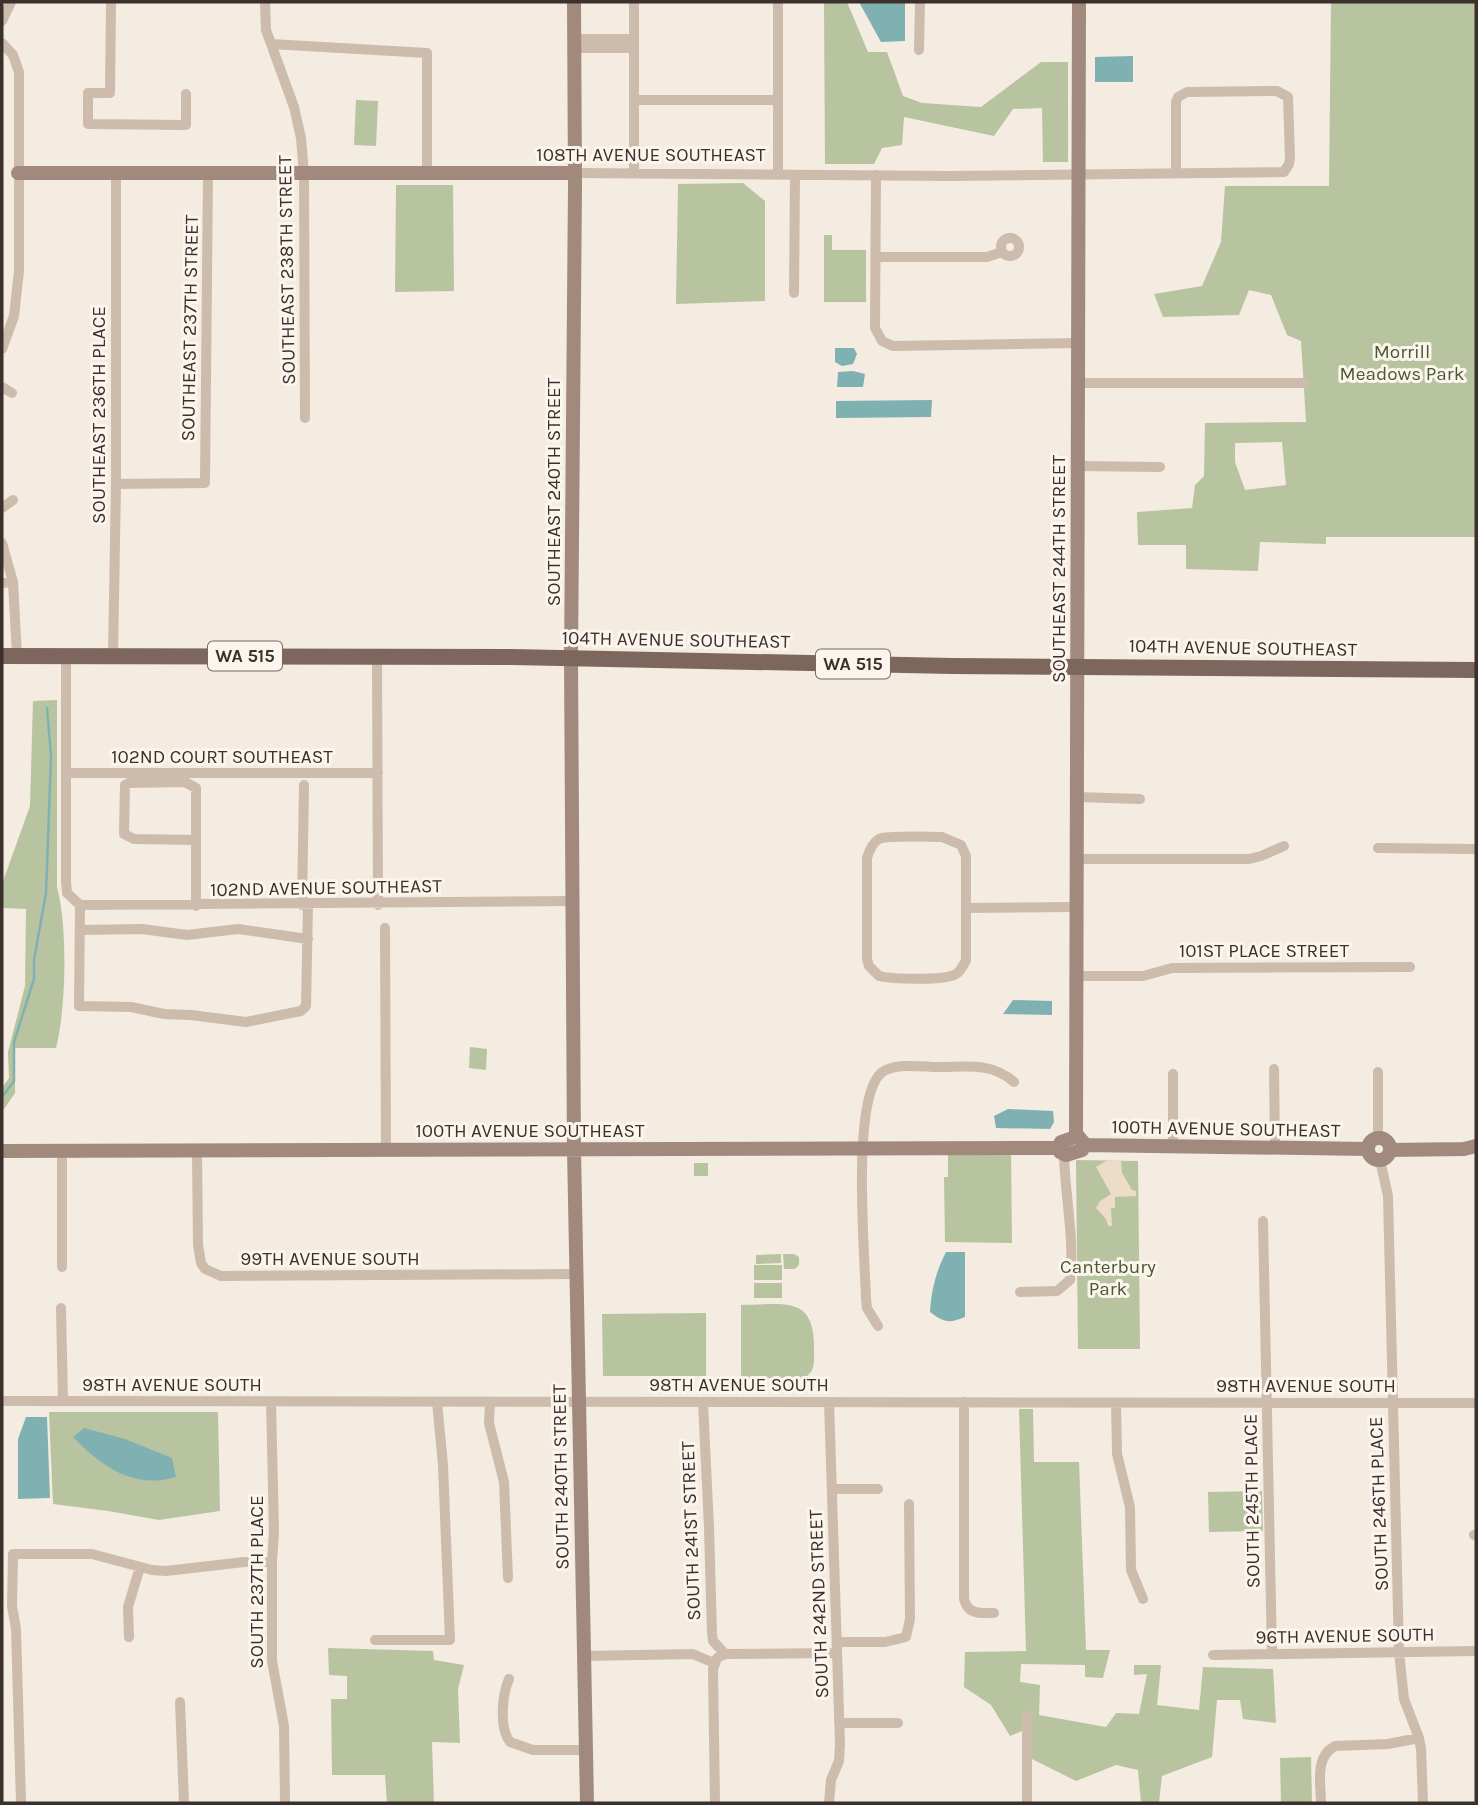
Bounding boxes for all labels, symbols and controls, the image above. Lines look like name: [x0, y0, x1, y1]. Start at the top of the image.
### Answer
street label: 108TH AVENUE SOUTHEAST: [536, 144, 766, 166]
street label: SOUTHEAST 238TH STREET: [274, 155, 300, 385]
street label: SOUTHEAST 237TH STREET: [177, 214, 203, 442]
street label: SOUTHEAST 236TH PLACE: [88, 306, 110, 524]
park label: Morrill Meadows Park: [1340, 341, 1465, 385]
street label: SOUTHEAST 240TH STREET: [543, 377, 565, 606]
street label: SOUTHEAST 244TH STREET: [1048, 455, 1070, 683]
street label: 104TH AVENUE SOUTHEAST: [562, 627, 791, 653]
street label: 104TH AVENUE SOUTHEAST: [1129, 635, 1358, 661]
road number: WA 515: [208, 642, 282, 670]
road number: WA 515: [816, 650, 890, 678]
street label: 102ND COURT SOUTHEAST: [111, 746, 333, 768]
street label: 102ND AVENUE SOUTHEAST: [210, 875, 443, 901]
street label: 101ST PLACE STREET: [1179, 940, 1349, 962]
street label: 100TH AVENUE SOUTHEAST: [1111, 1116, 1341, 1142]
street label: 100TH AVENUE SOUTHEAST: [416, 1120, 645, 1142]
street label: 99TH AVENUE SOUTH: [240, 1248, 420, 1270]
park label: Canterbury Park: [1060, 1256, 1156, 1300]
street label: 98TH AVENUE SOUTH: [82, 1374, 262, 1396]
street label: 98TH AVENUE SOUTH: [649, 1374, 829, 1396]
street label: 98TH AVENUE SOUTH: [1216, 1375, 1396, 1397]
street label: SOUTH 240TH STREET: [548, 1383, 574, 1570]
street label: SOUTH 245TH PLACE: [1239, 1414, 1265, 1588]
street label: SOUTH 246TH PLACE: [1365, 1416, 1393, 1592]
street label: SOUTH 241ST STREET: [677, 1440, 705, 1621]
street label: SOUTH 237TH PLACE: [246, 1495, 268, 1669]
street label: SOUTH 242ND STREET: [805, 1509, 833, 1699]
street label: 96TH AVENUE SOUTH: [1255, 1623, 1435, 1649]

